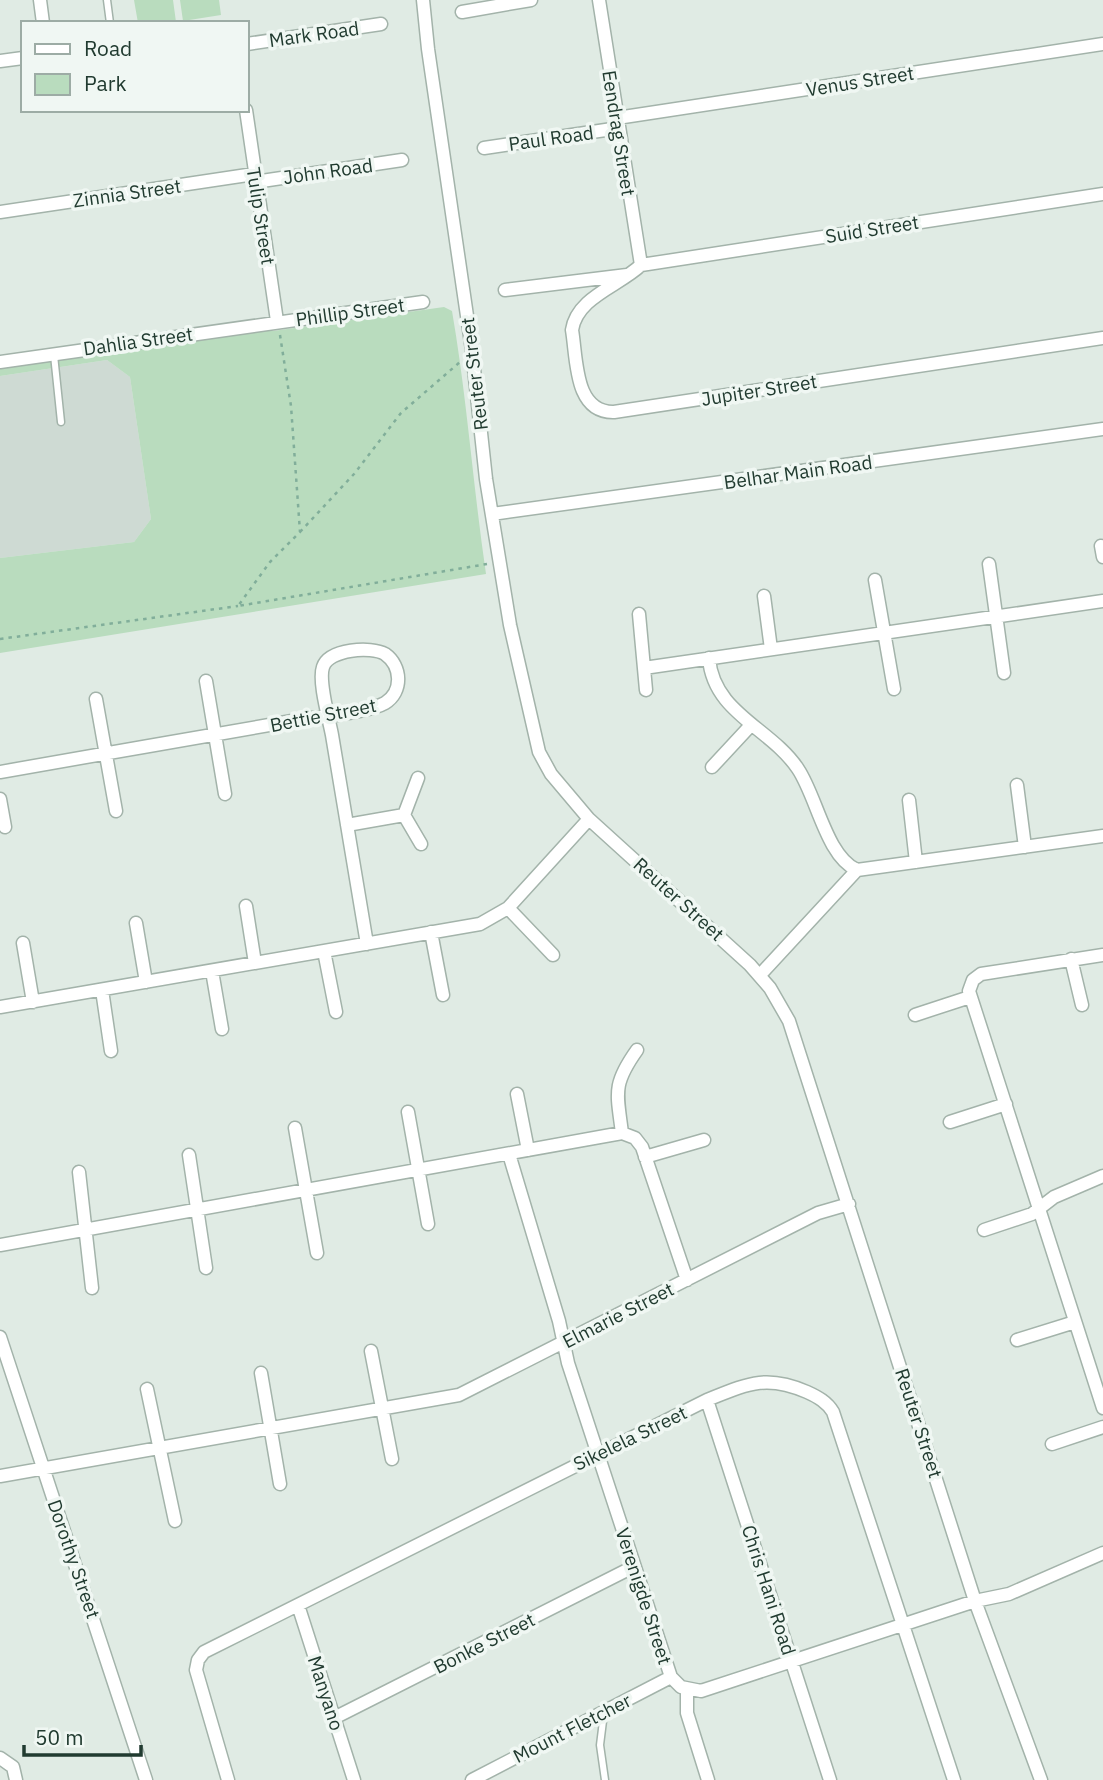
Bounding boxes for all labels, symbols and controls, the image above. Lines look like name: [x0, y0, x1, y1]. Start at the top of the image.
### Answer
street label: Mark Road: [267, 16, 361, 52]
legend: [21, 21, 248, 112]
text: Road: [84, 34, 132, 62]
street label: Venus Street: [804, 61, 916, 101]
street label: Eendrag Street: [597, 68, 641, 198]
text: Park: [84, 69, 127, 97]
street label: Paul Road: [507, 120, 595, 156]
street label: John Road: [282, 153, 374, 189]
street label: Tulip Street: [241, 166, 281, 266]
street label: Zinnia Street: [71, 174, 183, 212]
street label: Suid Street: [824, 210, 920, 248]
street label: Phillip Street: [294, 292, 406, 332]
street label: Reuter Street: [455, 316, 493, 432]
street label: Dahlia Street: [82, 321, 194, 361]
street label: Jupiter Street: [699, 369, 819, 411]
street label: Belhar Main Road: [722, 450, 874, 494]
street label: Bettie Street: [268, 693, 378, 737]
street label: Reuter Street: [629, 852, 729, 946]
street label: Elmarie Street: [558, 1277, 678, 1353]
street label: Reuter Street: [890, 1365, 948, 1481]
street label: Sikelela Street: [569, 1400, 691, 1476]
street label: Dorothy Street: [42, 1496, 106, 1622]
street label: Chris Hani Road: [737, 1522, 801, 1658]
street label: Verenigde Street: [611, 1525, 677, 1667]
street label: Bonke Street: [429, 1607, 539, 1679]
street label: Manyano: [303, 1653, 349, 1733]
street label: Mount Fletcher: [509, 1688, 635, 1768]
scale bar: [24, 1714, 142, 1758]
text: 50 m: [35, 1723, 84, 1751]

